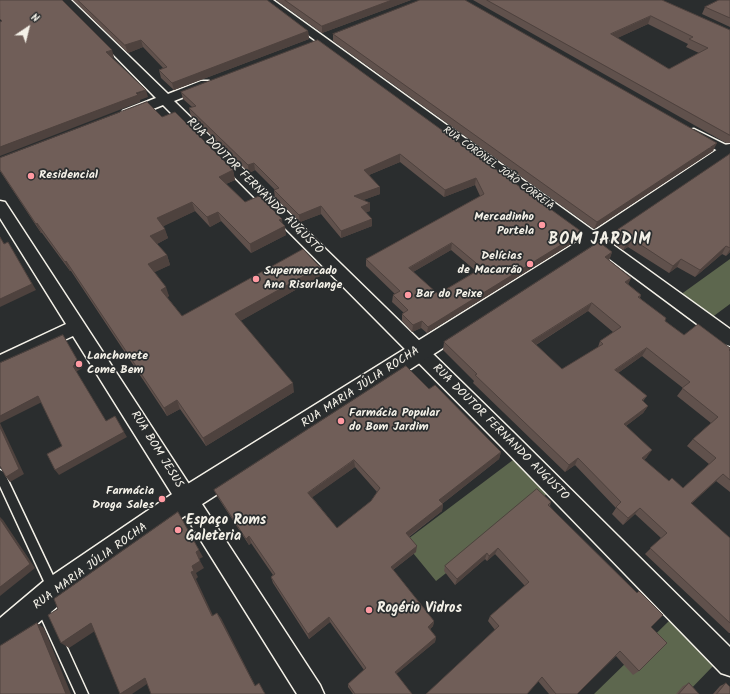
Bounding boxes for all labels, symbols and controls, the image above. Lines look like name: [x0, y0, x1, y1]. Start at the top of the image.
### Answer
north arrow: [8, 8, 48, 48]
text: N: [27, 9, 43, 28]
street label: RUA DOUTOR FERNANDO AUGUSTO: [183, 116, 325, 258]
street label: RUA CORONEL JOÃO CORREIA: [440, 125, 556, 213]
place label: Residencial: [39, 169, 98, 183]
marker: Residencial: [26, 171, 36, 181]
place label: Mercadinho Portela: [474, 211, 534, 239]
marker: Mercadinho Portela: [537, 220, 547, 230]
district label: BOM JARDIM: [548, 231, 652, 251]
place label: Delícias de Macarrão: [458, 250, 522, 278]
marker: Delícias de Macarrão: [525, 259, 535, 269]
place label: Supermercado Ana Risorlange: [264, 265, 342, 293]
marker: Supermercado Ana Risorlange: [251, 274, 261, 284]
place label: Bar do Peixe: [416, 288, 482, 302]
marker: Bar do Peixe: [403, 290, 413, 300]
street label: RUA MARIA JÚLIA ROCHA: [299, 344, 423, 432]
place label: Lanchonete Come Bem: [87, 350, 148, 378]
marker: Lanchonete Come Bem: [74, 359, 84, 369]
street label: RUA DOUTOR FERNANDO AUGUSTO: [429, 362, 571, 504]
place label: Farmácia Popular do Bom Jardim: [349, 407, 440, 435]
street label: RUA BOM JESUS: [127, 409, 185, 491]
marker: Farmácia Popular do Bom Jardim: [336, 416, 346, 426]
place label: Farmácia Droga Sales: [92, 485, 154, 513]
marker: Farmácia Droga Sales: [157, 494, 167, 504]
place label: Espaço Roms Galeteria: [186, 514, 266, 546]
street label: RUA MARIA JÚLIA ROCHA: [31, 521, 151, 613]
marker: Espaço Roms Galeteria: [173, 525, 183, 535]
place label: Rogério Vidros: [377, 602, 462, 618]
marker: Rogério Vidros: [364, 605, 374, 615]

